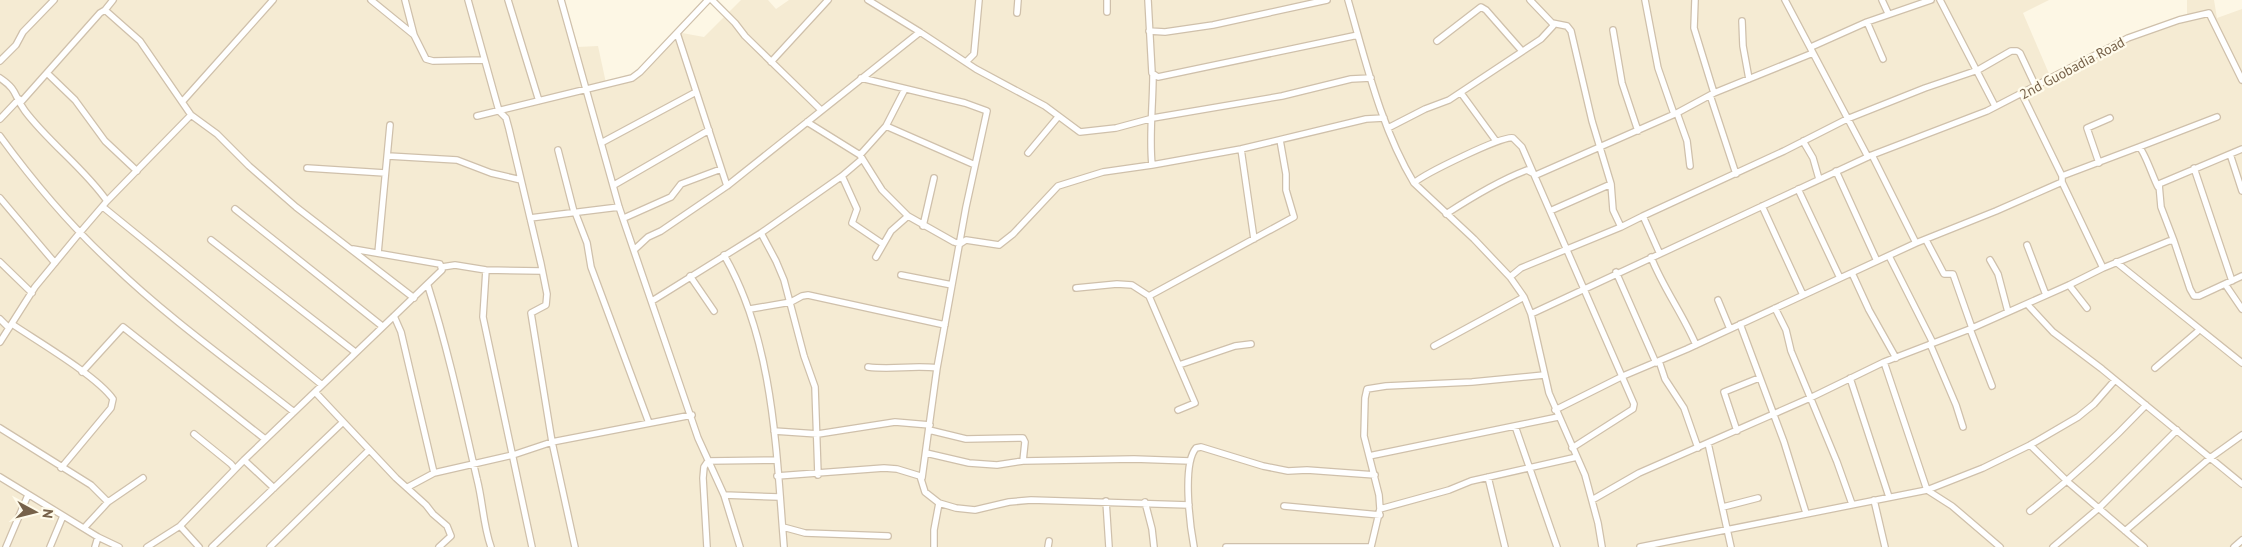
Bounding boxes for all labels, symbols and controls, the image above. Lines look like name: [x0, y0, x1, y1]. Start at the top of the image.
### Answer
street label: 2nd Guobadia Road: [2016, 33, 2128, 103]
north arrow: [10, 487, 60, 537]
text: N: [38, 508, 57, 519]

